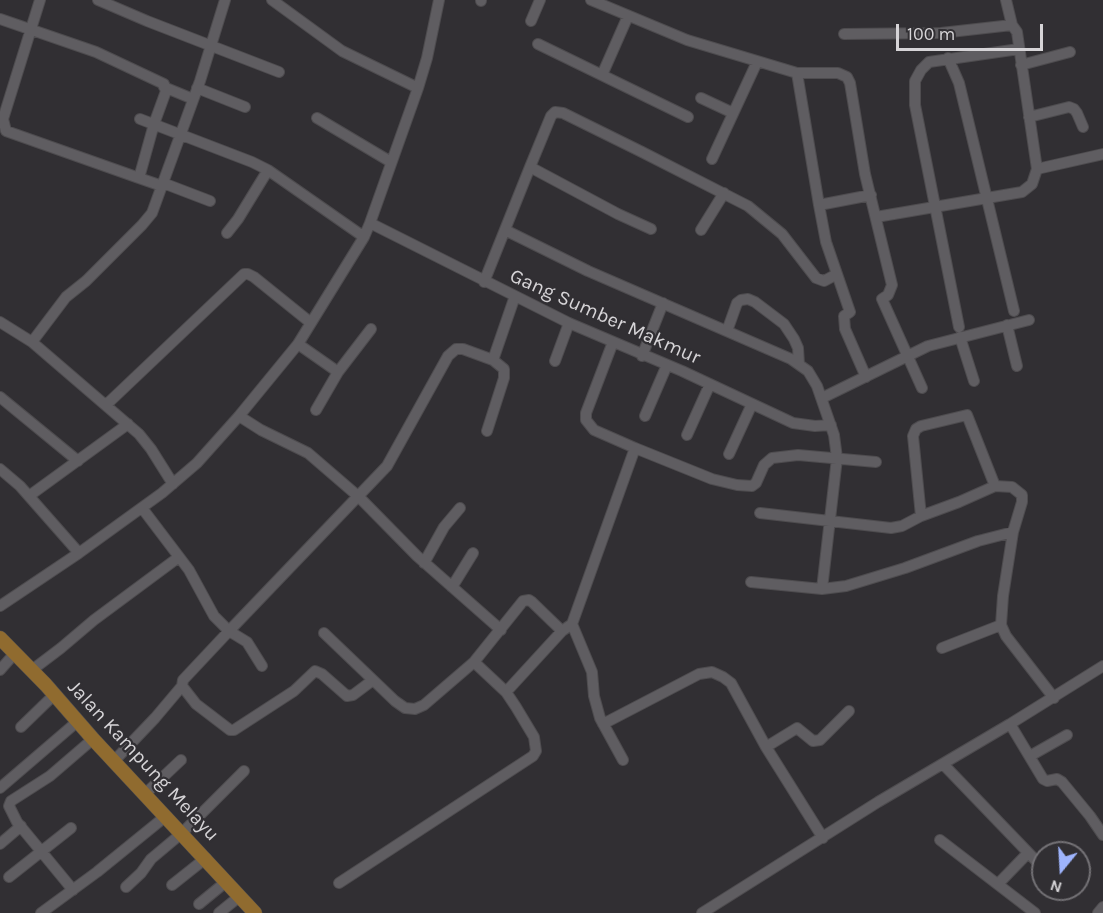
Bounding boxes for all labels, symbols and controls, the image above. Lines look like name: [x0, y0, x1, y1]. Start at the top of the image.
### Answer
scale bar: [899, 12, 1046, 50]
text: 100 m: [907, 23, 955, 45]
street label: Gang Sumber Makmur: [506, 264, 704, 370]
street label: Jalan Kampung Melayu: [62, 675, 224, 847]
north arrow: [1031, 841, 1091, 901]
text: N: [1048, 876, 1064, 898]

